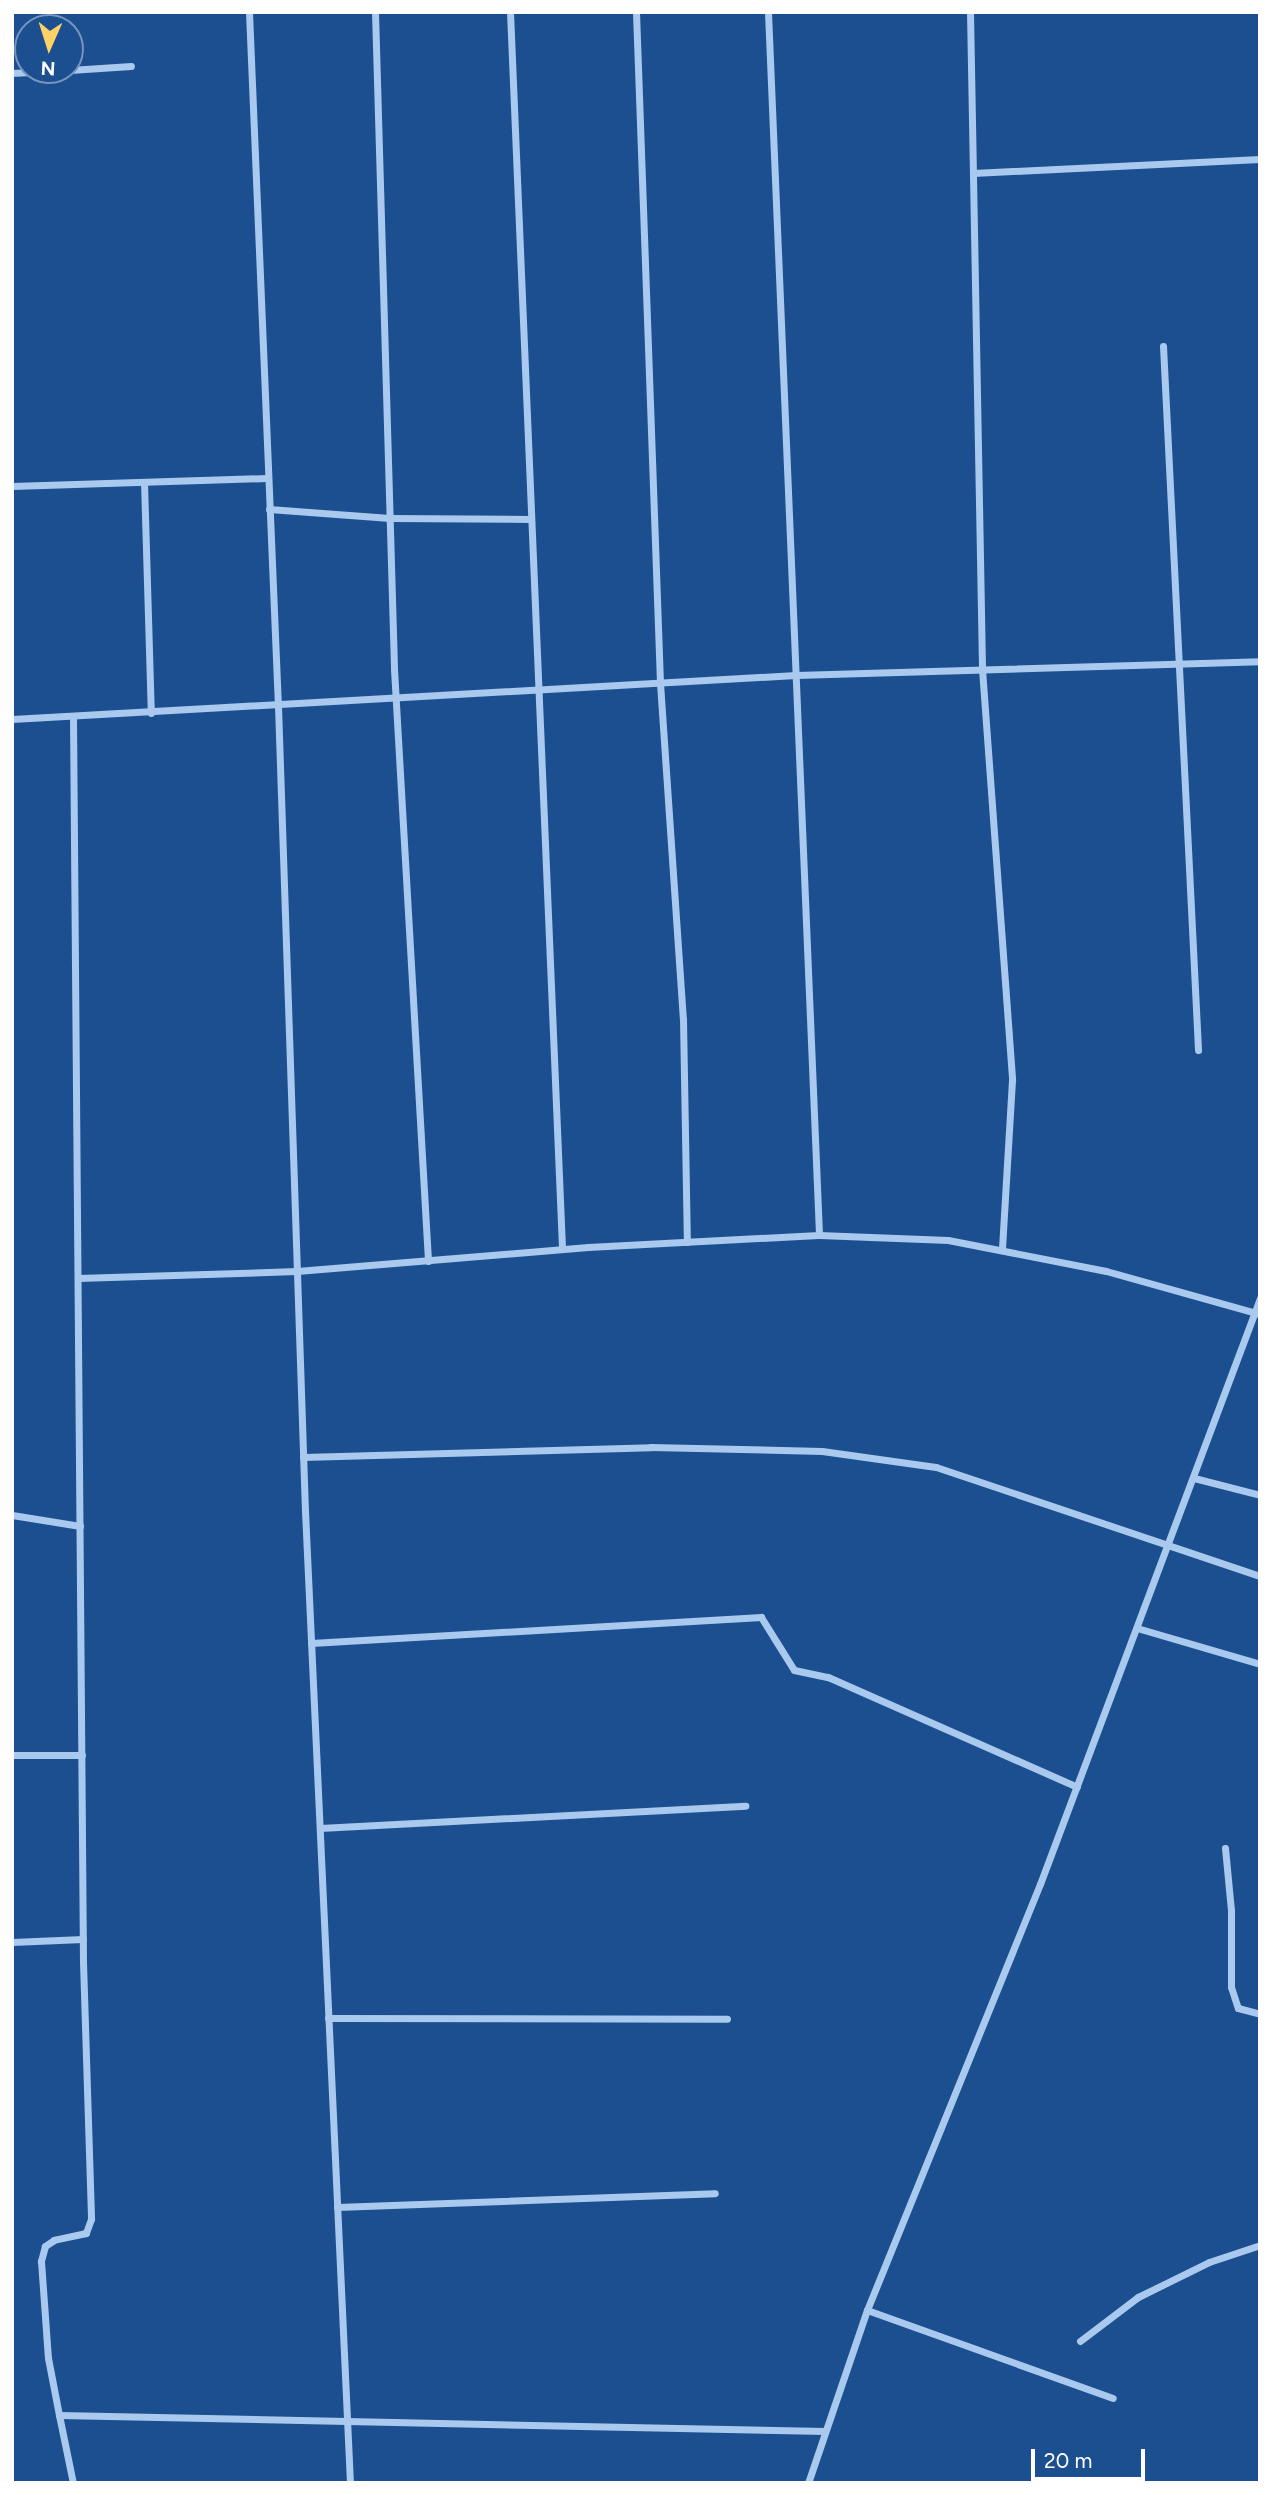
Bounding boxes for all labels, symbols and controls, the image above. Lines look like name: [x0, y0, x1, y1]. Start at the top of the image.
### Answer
north arrow: [14, 14, 84, 84]
text: N: [40, 57, 56, 80]
scale bar: [1034, 2436, 1148, 2480]
text: 20 m: [1044, 2448, 1092, 2473]

